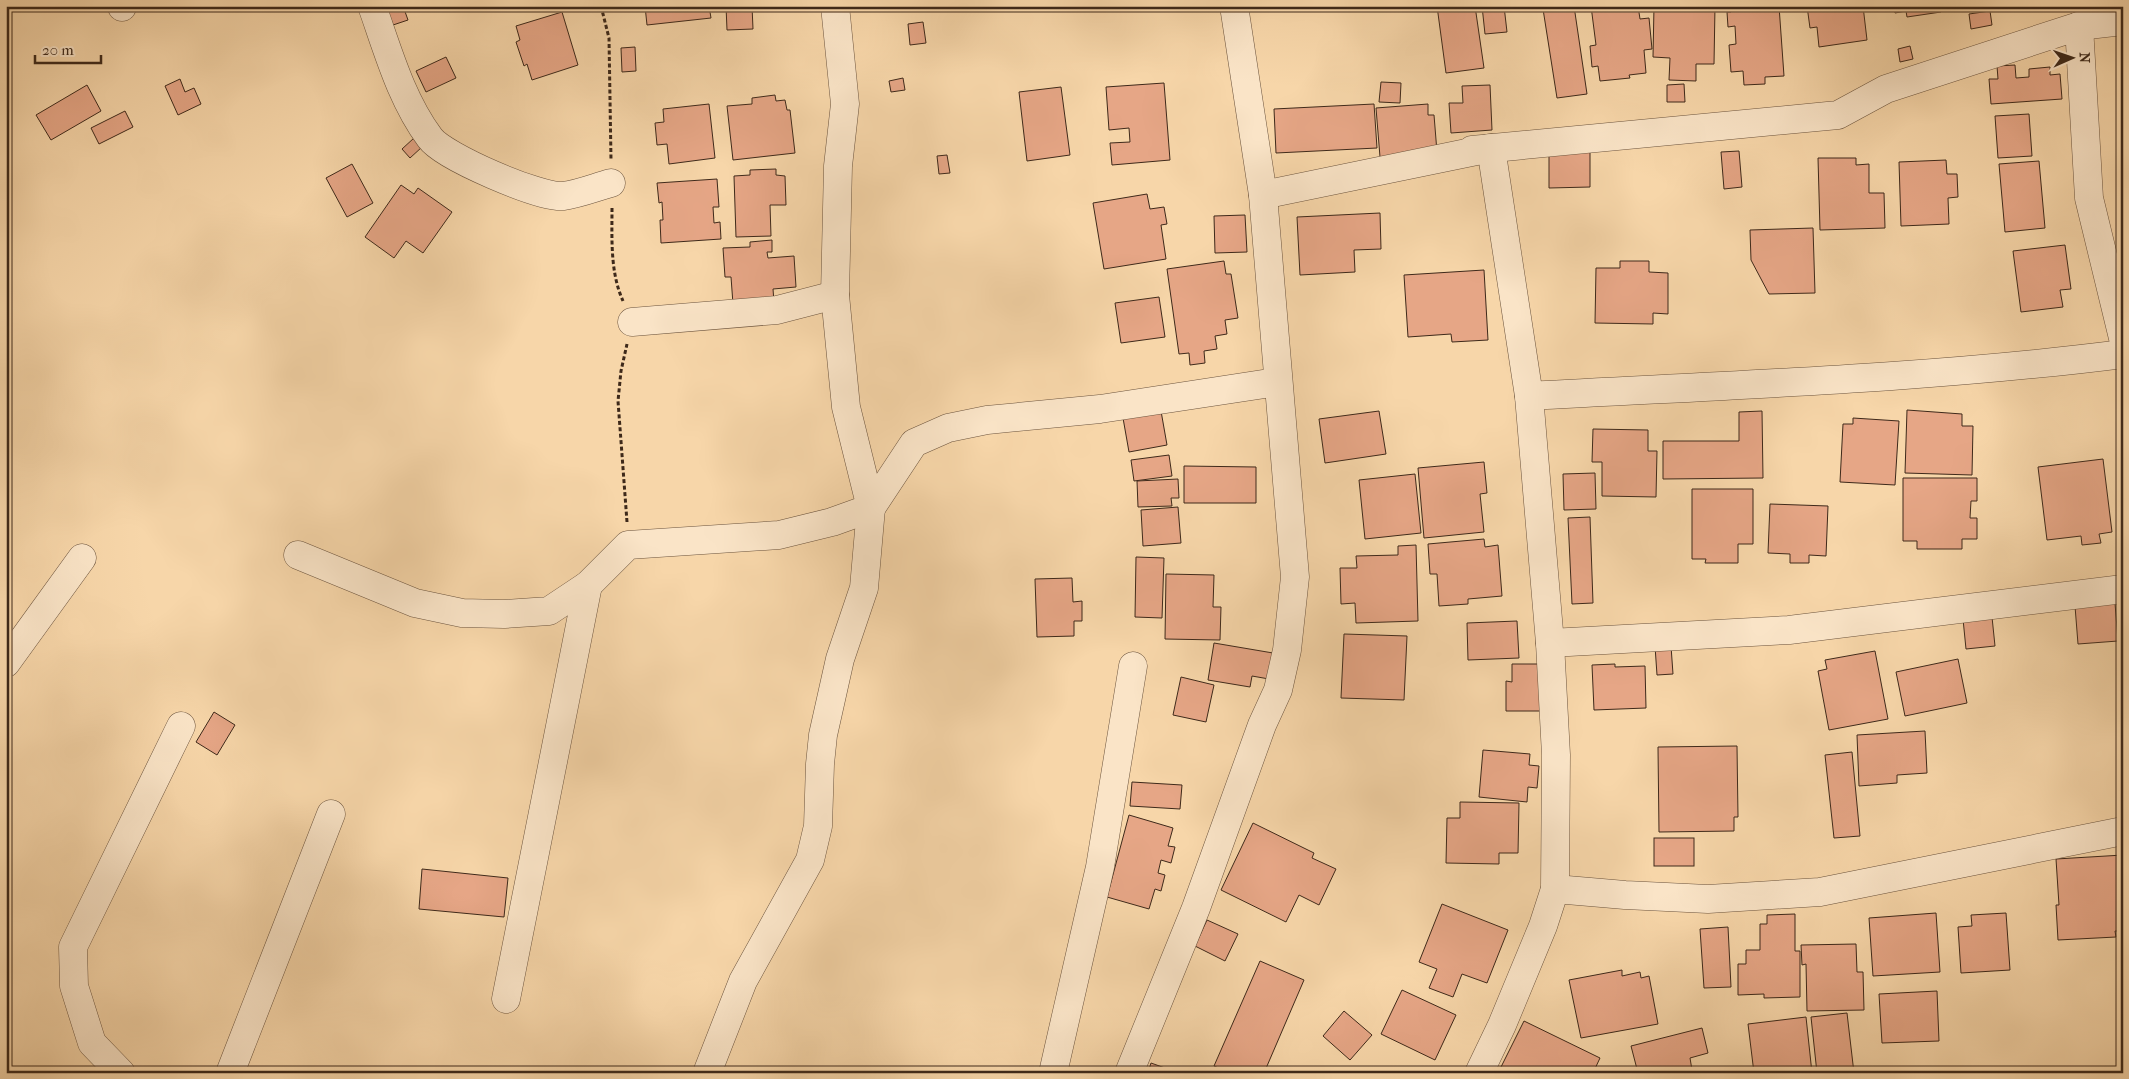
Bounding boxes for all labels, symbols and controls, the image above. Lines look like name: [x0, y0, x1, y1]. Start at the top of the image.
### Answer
scale bar: [35, 32, 101, 64]
north arrow: [2046, 32, 2096, 82]
text: 20 m: [42, 41, 74, 59]
text: N: [2076, 52, 2093, 64]

